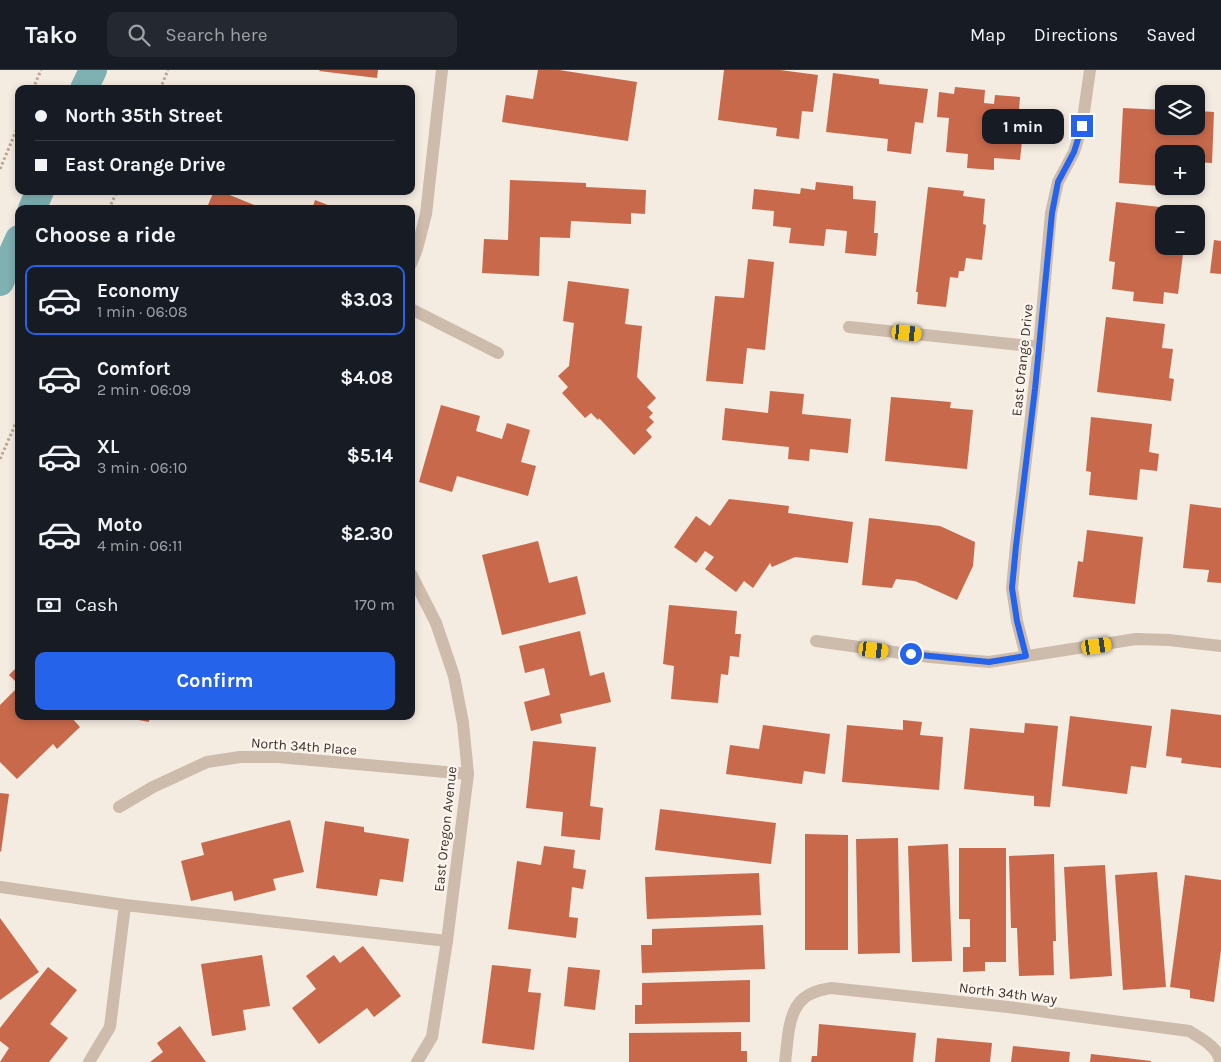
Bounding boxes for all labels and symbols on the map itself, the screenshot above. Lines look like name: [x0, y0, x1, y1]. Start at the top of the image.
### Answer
callout: 1 min: [982, 108, 1064, 144]
route end: [1071, 115, 1093, 137]
street label: East Orange Drive: [1008, 303, 1037, 417]
car: [891, 324, 922, 342]
car: [1081, 636, 1112, 656]
car: [858, 641, 889, 659]
route start: [900, 643, 922, 665]
street label: North 34th Place: [250, 734, 358, 759]
street label: East Oregon Avenue: [430, 765, 461, 893]
street label: North 34th Way: [958, 979, 1058, 1008]

